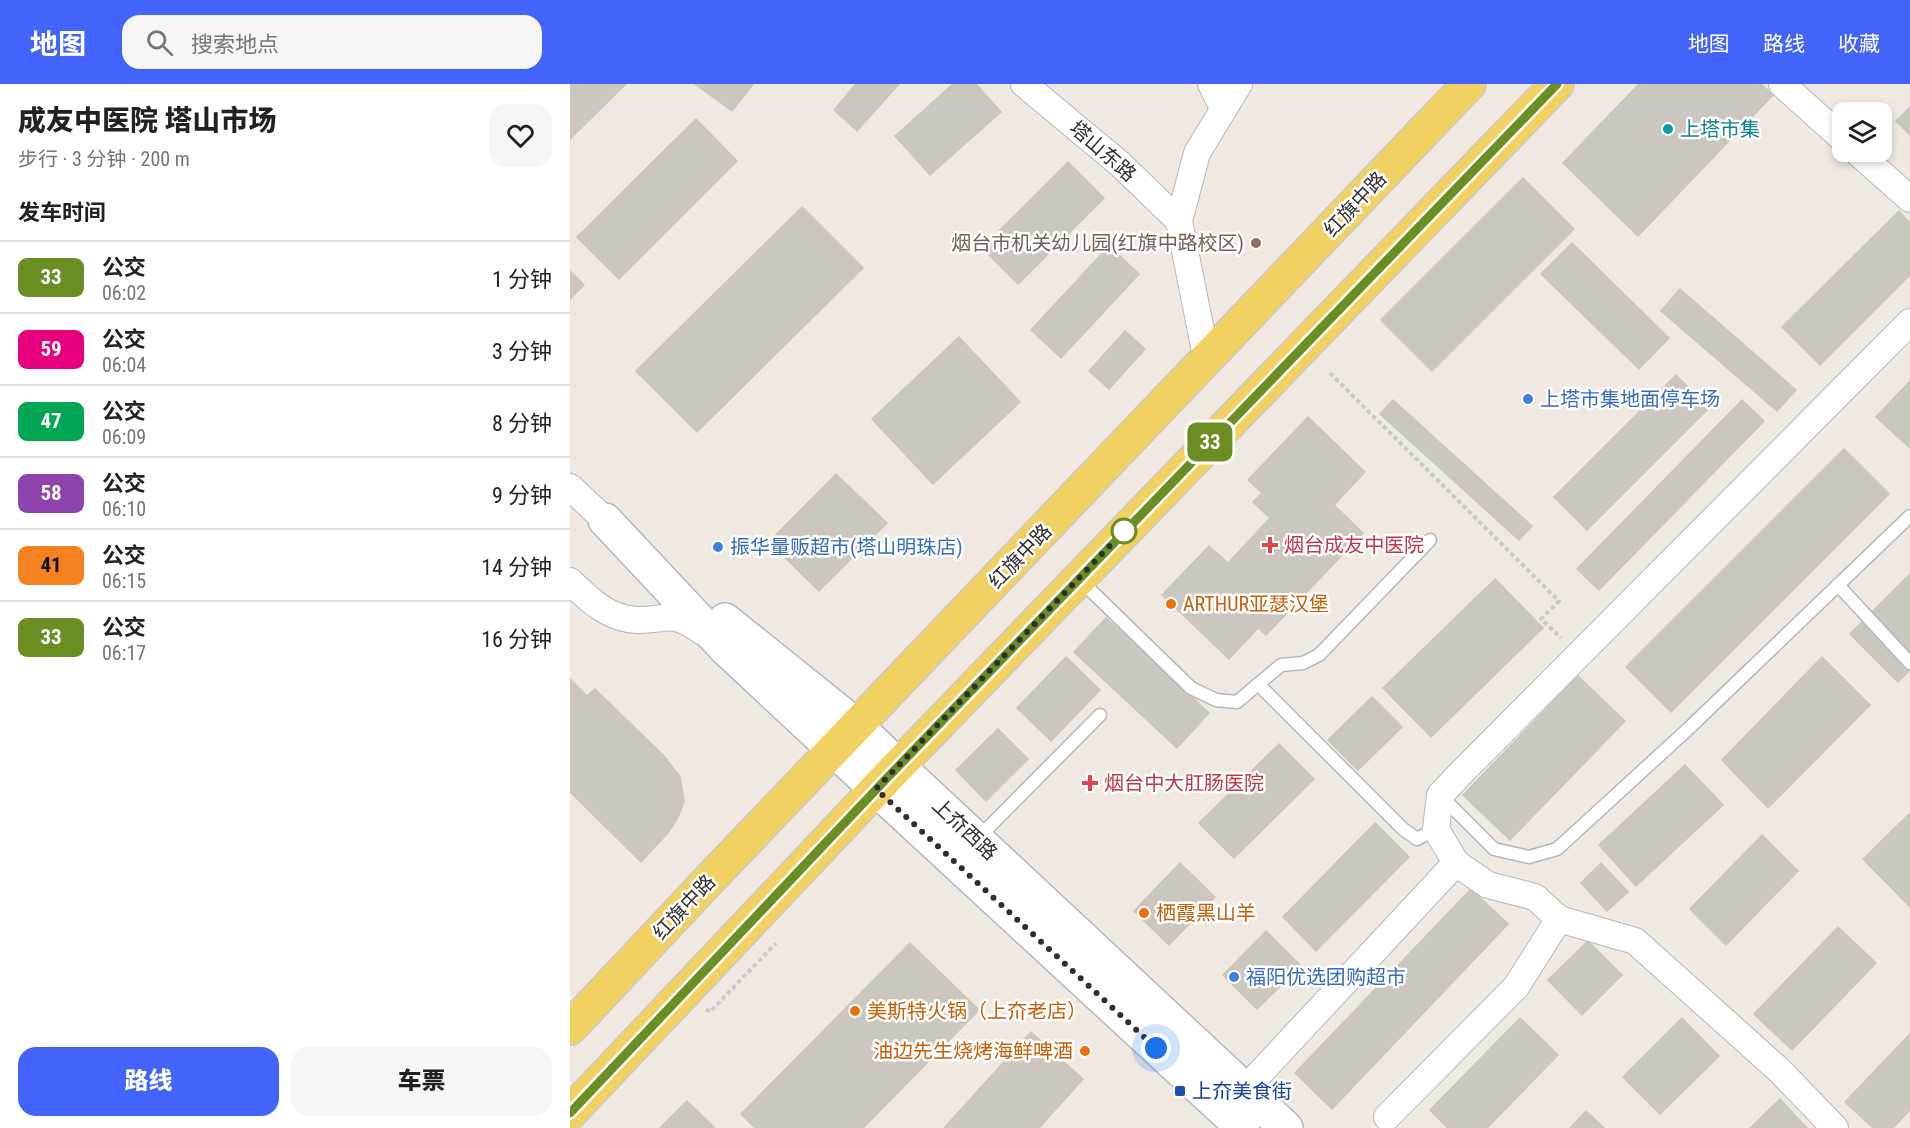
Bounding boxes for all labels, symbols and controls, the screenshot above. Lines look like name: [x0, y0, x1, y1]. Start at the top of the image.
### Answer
search box: [122, 15, 542, 69]
icon: search: [143, 26, 176, 59]
text: 地图: [30, 28, 86, 61]
text: 搜索地点: [191, 32, 279, 57]
text: 地图: [1688, 32, 1730, 56]
text: 路线: [1763, 32, 1805, 56]
text: 收藏: [1838, 32, 1880, 56]
map controls: [1832, 102, 1892, 162]
button: layers: [1832, 102, 1892, 162]
text: 成友中医院 塔山市场: [18, 104, 276, 137]
button: heart: [489, 104, 552, 167]
street label: 塔山东路: [1065, 116, 1141, 186]
place label: 上塔市集: [1680, 117, 1760, 141]
marker: 上塔市集: [1661, 122, 1675, 136]
text: 步行 · 3 分钟 · 200 m: [18, 147, 190, 171]
street label: 红旗中路: [1319, 167, 1391, 241]
text: 发车时间: [18, 200, 106, 225]
place label: 烟台市机关幼儿园(红旗中路校区): [951, 231, 1244, 255]
marker: 烟台市机关幼儿园(红旗中路校区): [1249, 236, 1263, 250]
text: 公交: [102, 255, 146, 280]
text: 33: [40, 265, 62, 289]
text: 1 分钟: [492, 267, 552, 292]
text: 06:02: [102, 281, 146, 305]
text: 公交: [102, 327, 146, 352]
text: 59: [40, 337, 62, 361]
text: 3 分钟: [492, 339, 552, 364]
text: 06:04: [102, 353, 146, 377]
place label: 上塔市集地面停车场: [1540, 387, 1720, 411]
marker: 上塔市集地面停车场: [1521, 392, 1535, 406]
text: 公交: [102, 399, 146, 424]
text: 47: [40, 409, 62, 433]
text: 8 分钟: [492, 411, 552, 436]
line badge: 33: [1183, 422, 1237, 462]
text: 06:09: [102, 425, 146, 449]
text: 33: [1199, 430, 1221, 454]
text: 公交: [102, 471, 146, 496]
text: 58: [40, 481, 62, 505]
text: 9 分钟: [492, 483, 552, 508]
text: 06:10: [102, 497, 146, 521]
unlabelled marker: [1111, 518, 1137, 544]
street label: 红旗中路: [984, 519, 1056, 593]
place label: 烟台成友中医院: [1284, 533, 1424, 557]
place label: 振华量贩超市(塔山明珠店): [730, 535, 963, 559]
marker: 烟台成友中医院: [1261, 536, 1279, 554]
marker: 振华量贩超市(塔山明珠店): [711, 540, 725, 554]
text: 公交: [102, 543, 146, 568]
text: 41: [40, 553, 62, 577]
text: 14 分钟: [481, 555, 552, 580]
text: 06:15: [102, 569, 146, 593]
place label: ARTHUR亚瑟汉堡: [1183, 592, 1329, 616]
marker: ARTHUR亚瑟汉堡: [1164, 597, 1178, 611]
text: 公交: [102, 615, 146, 640]
text: 33: [40, 625, 62, 649]
text: 16 分钟: [481, 627, 552, 652]
text: 06:17: [102, 641, 146, 665]
place label: 烟台中大肛肠医院: [1104, 771, 1264, 795]
marker: 烟台中大肛肠医院: [1081, 774, 1099, 792]
street label: 上夼西路: [928, 793, 1002, 865]
street label: 红旗中路: [648, 870, 720, 944]
place label: 栖霞黑山羊: [1156, 901, 1256, 925]
marker: 栖霞黑山羊: [1137, 906, 1151, 920]
place label: 福阳优选团购超市: [1246, 965, 1406, 989]
marker: 福阳优选团购超市: [1227, 970, 1241, 984]
place label: 美斯特火锅（上夼老店）: [867, 999, 1087, 1023]
marker: 美斯特火锅（上夼老店）: [848, 1004, 862, 1018]
your location: [1141, 1033, 1171, 1063]
place label: 油边先生烧烤海鲜啤酒: [873, 1039, 1073, 1063]
marker: 油边先生烧烤海鲜啤酒: [1078, 1044, 1092, 1058]
button: 路线: [18, 1047, 279, 1116]
button: 车票: [291, 1047, 552, 1116]
place label: 上夼美食街: [1192, 1079, 1292, 1103]
marker: 上夼美食街: [1173, 1084, 1187, 1098]

